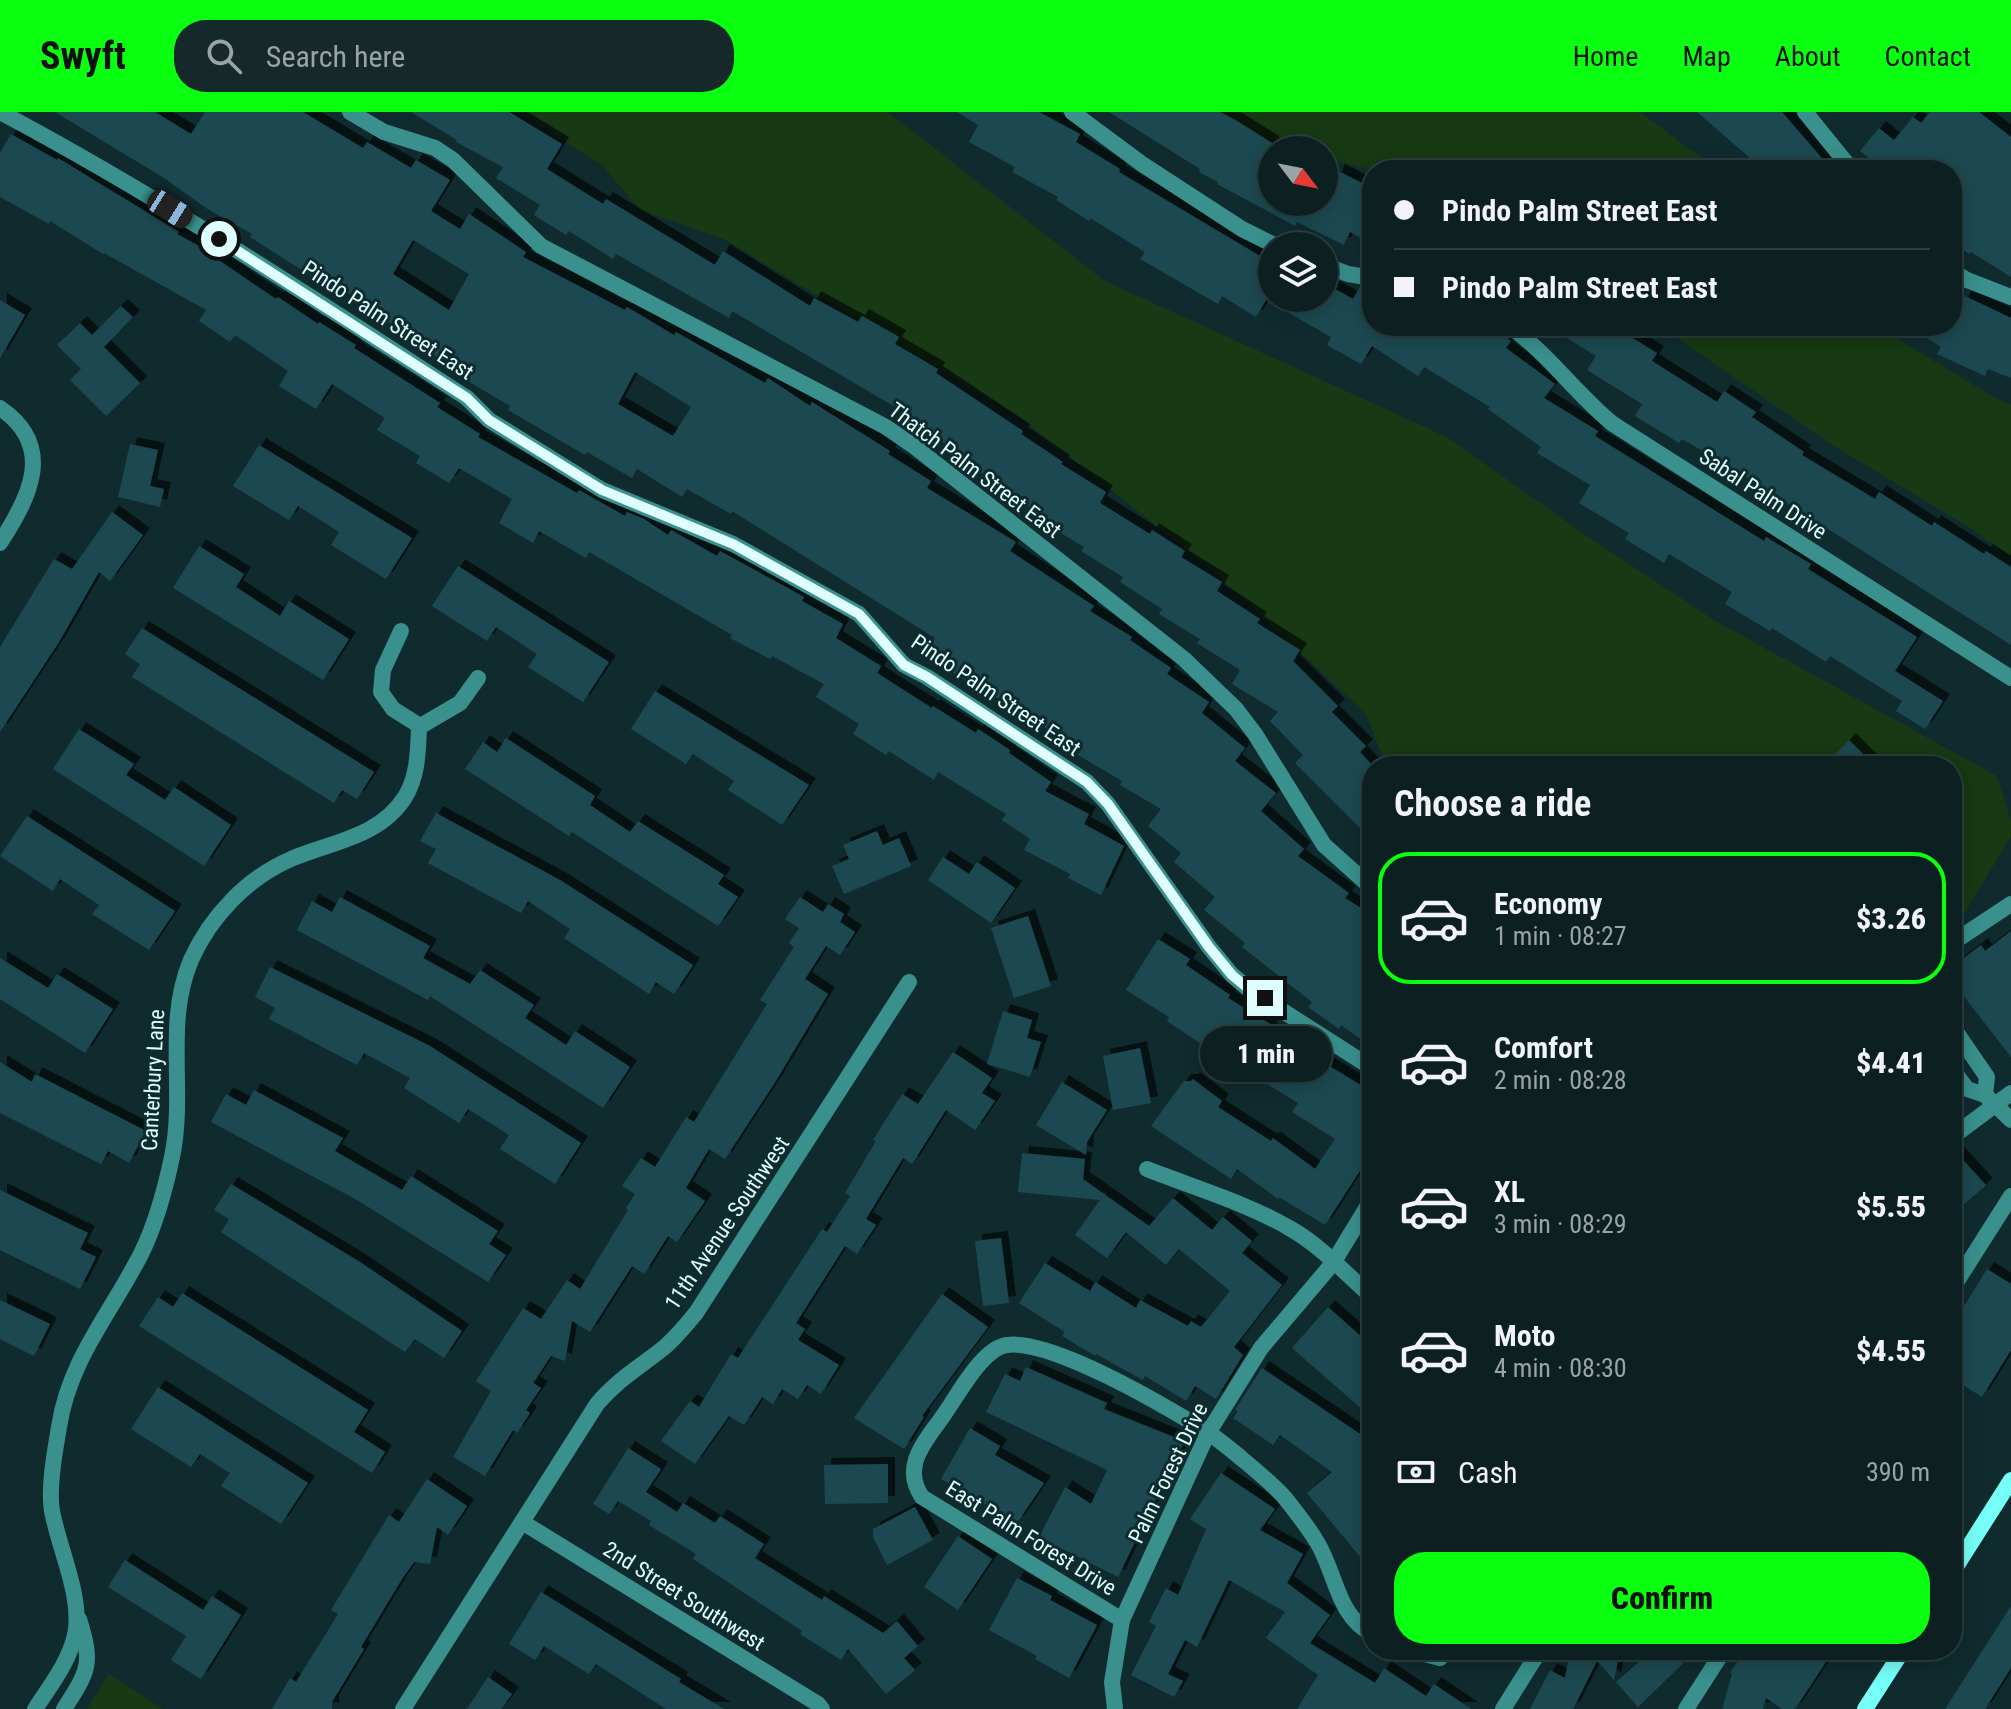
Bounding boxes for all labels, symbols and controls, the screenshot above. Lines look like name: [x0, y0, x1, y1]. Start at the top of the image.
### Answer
search box: [174, 20, 734, 92]
text: Swyft: [40, 34, 126, 78]
icon: search: [202, 34, 246, 78]
text: Search here: [266, 39, 405, 74]
text: Home: [1573, 40, 1638, 73]
text: Map: [1682, 40, 1731, 73]
text: About: [1775, 40, 1841, 73]
text: Contact: [1885, 40, 1971, 73]
north arrow: [1258, 136, 1338, 216]
map controls: [1258, 136, 1338, 312]
car: [143, 186, 197, 232]
text: Pindo Palm Street East: [1442, 193, 1717, 228]
route start: [201, 221, 237, 257]
button: layers: [1258, 232, 1338, 312]
street label: Pindo Palm Street East: [298, 255, 478, 385]
text: Pindo Palm Street East: [1442, 270, 1717, 305]
street label: Thatch Palm Street East: [884, 397, 1066, 543]
street label: Sabal Palm Drive: [1695, 444, 1831, 544]
street label: Pindo Palm Street East: [907, 629, 1085, 761]
text: Choose a ride: [1394, 783, 1591, 825]
icon: car: [1398, 882, 1470, 954]
text: Economy: [1494, 886, 1602, 921]
text: $3.26: [1856, 901, 1926, 936]
text: 1 min · 08:27: [1494, 921, 1627, 951]
route end: [1247, 980, 1283, 1016]
street label: Canterbury Lane: [137, 1009, 169, 1151]
callout: 1 min: [1199, 1026, 1331, 1082]
icon: car: [1398, 1026, 1470, 1098]
text: Comfort: [1494, 1030, 1593, 1065]
text: 1 min: [1237, 1039, 1295, 1069]
text: $4.41: [1856, 1045, 1926, 1080]
text: 2 min · 08:28: [1494, 1065, 1627, 1095]
street label: 11th Avenue Southwest: [660, 1132, 794, 1314]
icon: car: [1398, 1170, 1470, 1242]
text: XL: [1494, 1174, 1525, 1209]
text: $5.55: [1856, 1189, 1926, 1224]
text: 3 min · 08:29: [1494, 1209, 1627, 1239]
icon: car: [1398, 1314, 1470, 1386]
text: Moto: [1494, 1318, 1555, 1353]
text: $4.55: [1856, 1333, 1926, 1368]
text: 4 min · 08:30: [1494, 1353, 1627, 1383]
street label: Palm Forest Drive: [1123, 1399, 1213, 1547]
icon: cash: [1394, 1450, 1438, 1494]
text: Cash: [1458, 1455, 1518, 1490]
text: 390 m: [1866, 1457, 1930, 1487]
street label: East Palm Forest Drive: [941, 1475, 1121, 1601]
street label: 2nd Street Southwest: [599, 1536, 769, 1656]
button: Confirm: [1394, 1552, 1930, 1644]

